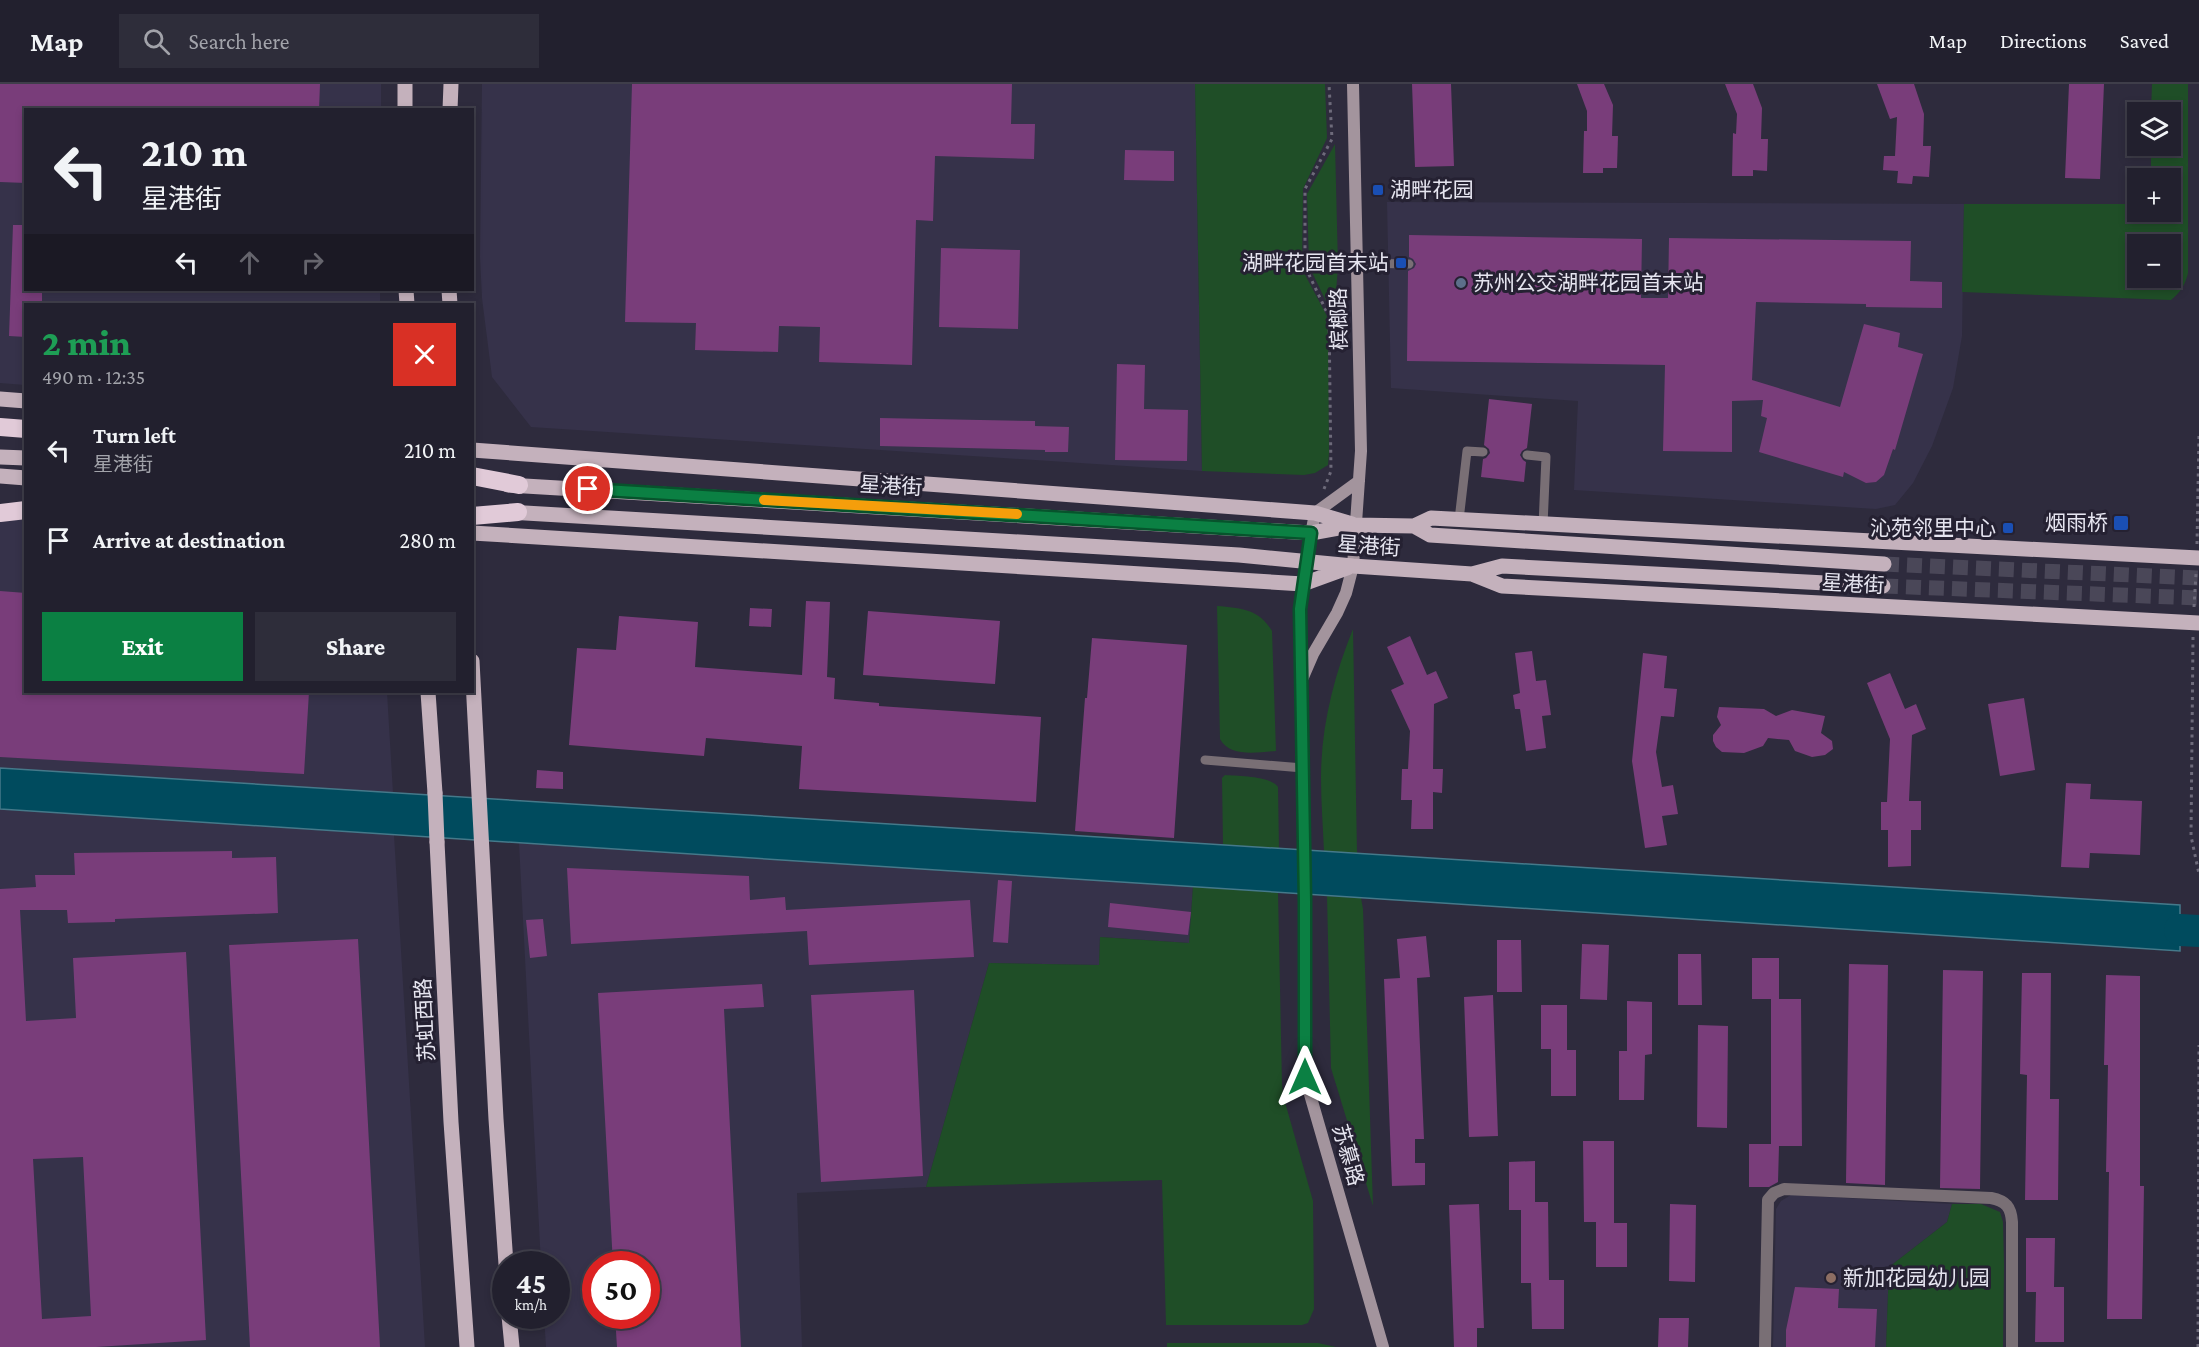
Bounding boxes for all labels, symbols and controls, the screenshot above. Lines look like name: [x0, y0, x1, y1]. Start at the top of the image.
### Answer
search box: [119, 14, 539, 68]
icon: search: [140, 25, 173, 58]
text: Map: [30, 26, 83, 57]
text: Search here: [188, 29, 289, 54]
text: Map: [1929, 29, 1967, 53]
text: Directions: [2000, 29, 2087, 53]
text: Saved: [2120, 29, 2169, 53]
map controls: [2127, 102, 2181, 288]
button: layers: [2127, 102, 2181, 156]
text: 210 m: [141, 128, 247, 175]
icon: left: [42, 132, 120, 210]
button: +: [2127, 168, 2181, 222]
place label: 湖畔花园: [1390, 178, 1474, 202]
marker: 湖畔花园: [1371, 183, 1385, 197]
text: 星港街: [141, 184, 222, 214]
button: −: [2127, 234, 2181, 288]
icon: left: [170, 246, 203, 279]
icon: ahead: [233, 246, 266, 279]
icon: right: [296, 246, 329, 279]
place label: 湖畔花园首末站: [1242, 251, 1389, 275]
marker: 湖畔花园首末站: [1394, 256, 1408, 270]
place label: 苏州公交湖畔花园首末站: [1473, 271, 1704, 295]
marker: 苏州公交湖畔花园首末站: [1454, 276, 1468, 290]
street label: 槟榔路: [1326, 287, 1352, 351]
text: 2 min: [42, 323, 131, 363]
button: close: [393, 323, 456, 386]
text: 490 m · 12:35: [42, 366, 145, 388]
text: Turn left: [93, 423, 176, 448]
icon: left: [42, 434, 75, 467]
text: 210 m: [404, 438, 456, 463]
text: 星港街: [93, 453, 153, 475]
pin: [562, 463, 613, 514]
icon: arrive: [571, 472, 604, 505]
street label: 星港街: [859, 472, 923, 500]
place label: 烟雨桥: [2045, 511, 2108, 535]
marker: 烟雨桥: [2112, 514, 2130, 532]
place label: 沁苑邻里中心: [1870, 516, 1996, 540]
marker: 沁苑邻里中心: [2001, 521, 2015, 535]
icon: arrive: [42, 524, 75, 557]
text: Arrive at destination: [93, 528, 285, 553]
text: 280 m: [399, 528, 456, 553]
street label: 星港街: [1337, 532, 1401, 560]
street label: 星港街: [1821, 570, 1885, 598]
button: Exit: [42, 612, 243, 681]
button: Share: [255, 612, 456, 681]
street label: 苏虹西路: [411, 977, 439, 1063]
position arrow: [1273, 1045, 1337, 1109]
street label: 苏慕路: [1328, 1121, 1368, 1189]
speed limit sign: 50: [582, 1251, 660, 1329]
text: 45: [516, 1266, 546, 1299]
place label: 新加花园幼儿园: [1843, 1266, 1990, 1290]
marker: 新加花园幼儿园: [1824, 1271, 1838, 1285]
text: km/h: [515, 1297, 547, 1313]

